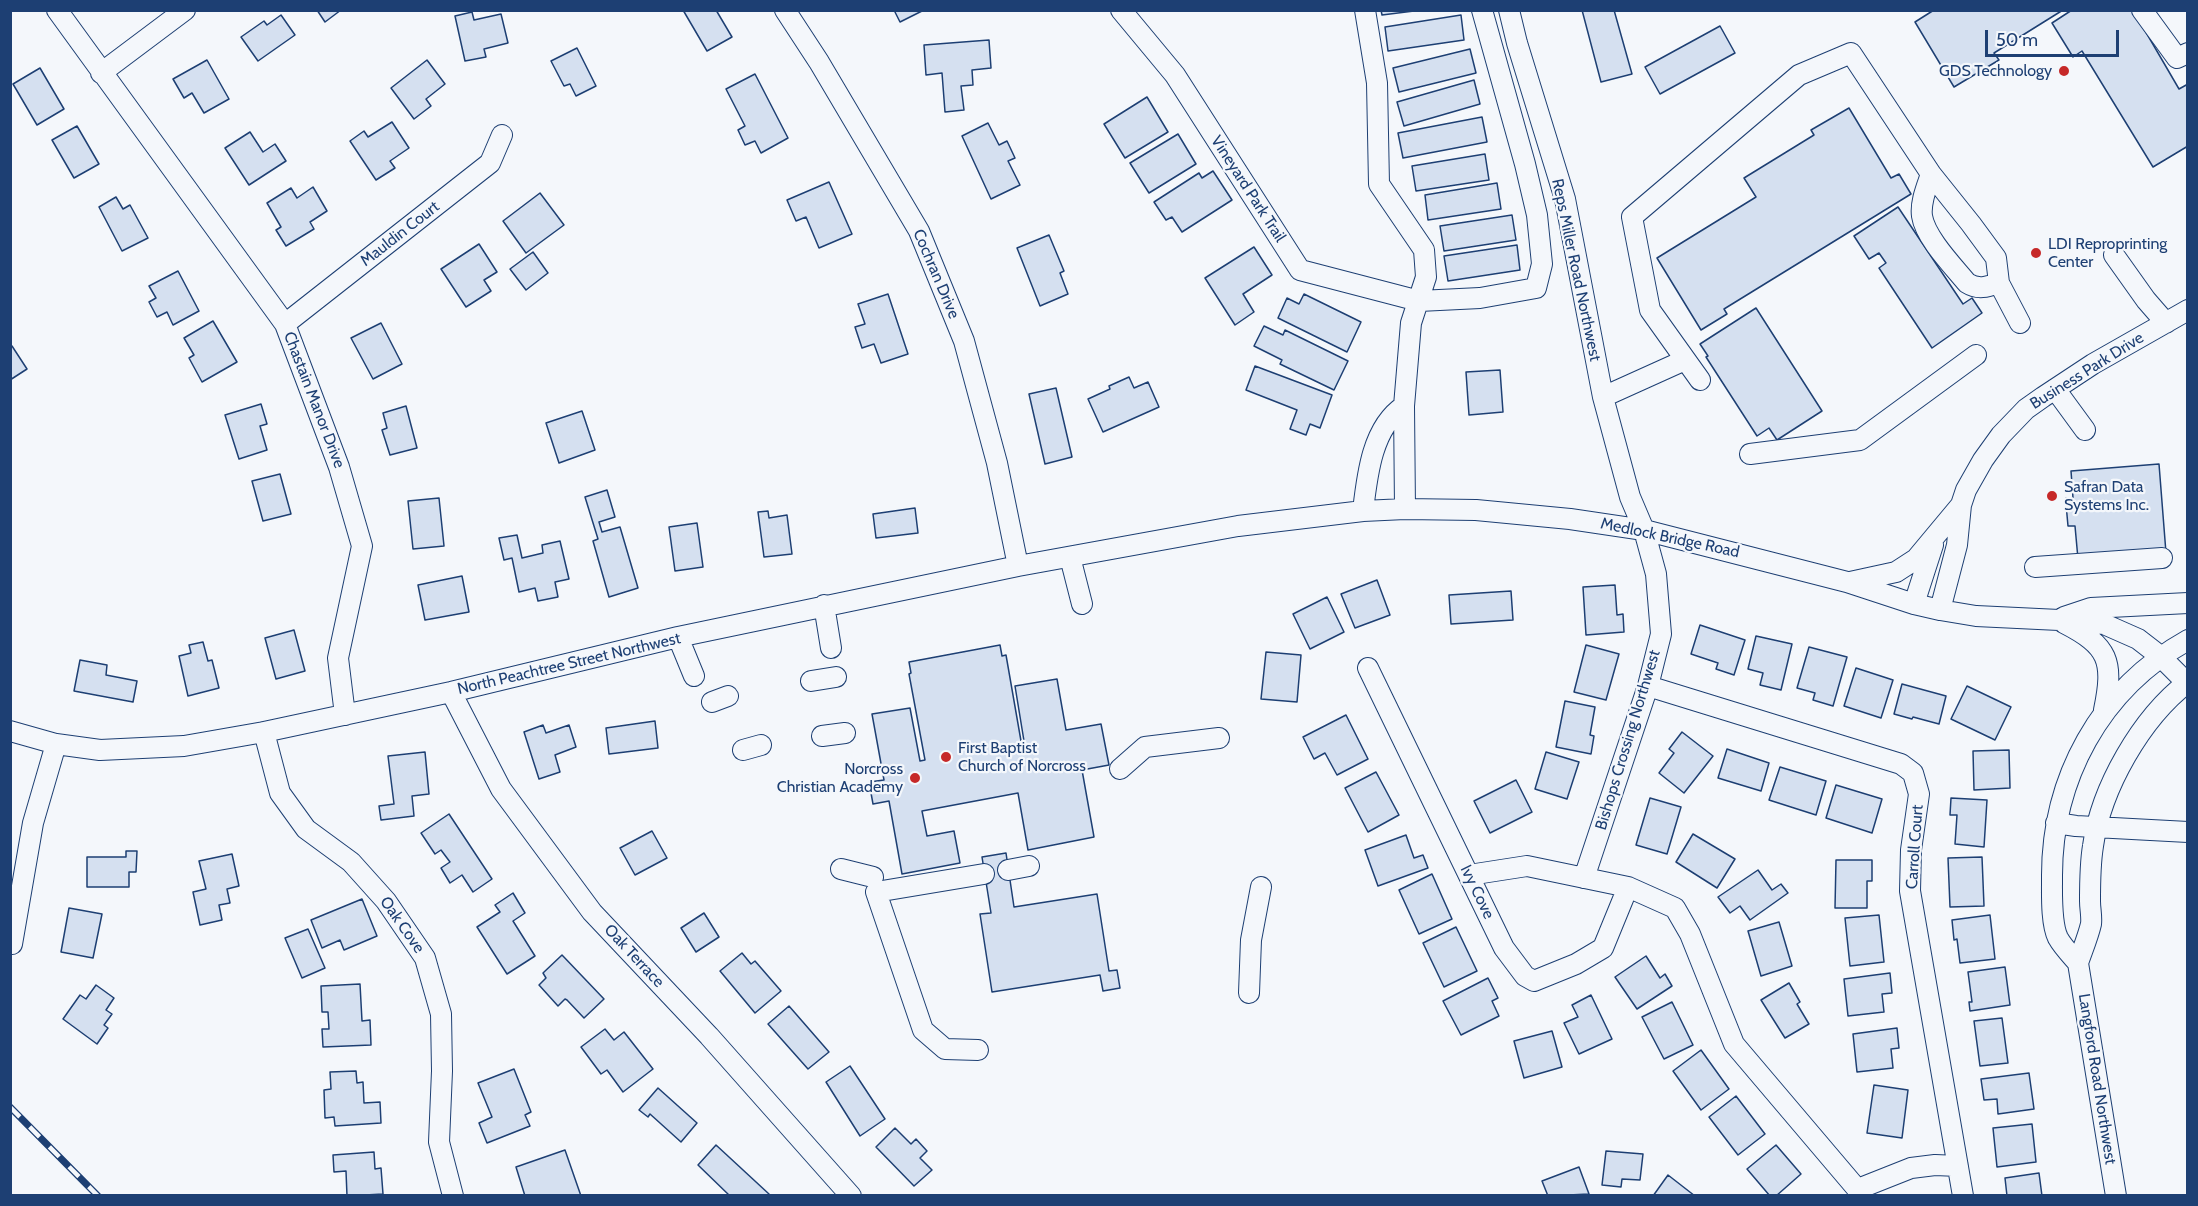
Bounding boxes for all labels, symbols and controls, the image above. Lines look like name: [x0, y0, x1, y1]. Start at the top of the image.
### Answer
scale bar: [1988, 18, 2122, 56]
text: 50 m: [1996, 29, 2038, 51]
place label: GDS Technology: [1939, 61, 2052, 81]
marker: GDS Technology: [2057, 64, 2071, 78]
street label: Vineyard Park Trail: [1206, 132, 1290, 246]
street label: Reps Miller Road Northwest: [1547, 177, 1605, 363]
street label: Mauldin Court: [357, 197, 443, 271]
street label: Cochran Drive: [909, 226, 963, 322]
place label: LDI Reproprinting Center: [2048, 234, 2167, 272]
marker: LDI Reproprinting Center: [2029, 246, 2043, 260]
street label: Business Park Drive: [2027, 328, 2147, 414]
street label: Chastain Manor Drive: [279, 329, 349, 471]
place label: Safran Data Systems Inc.: [2064, 477, 2149, 515]
marker: Safran Data Systems Inc.: [2045, 489, 2059, 503]
street label: Medlock Bridge Road: [1599, 514, 1741, 562]
street label: North Peachtree Street Northwest: [455, 629, 683, 699]
street label: Bishops Crossing Northwest: [1591, 648, 1665, 832]
place label: First Baptist Church of Norcross: [958, 738, 1086, 776]
marker: First Baptist Church of Norcross: [939, 750, 953, 764]
place label: Norcross Christian Academy: [777, 759, 903, 797]
marker: Norcross Christian Academy: [908, 771, 922, 785]
street label: Carroll Court: [1902, 804, 1928, 890]
street label: Ivy Cove: [1456, 862, 1498, 922]
street label: Oak Cove: [376, 893, 428, 957]
street label: Oak Terrace: [600, 921, 668, 991]
street label: Langford Road Northwest: [2074, 992, 2120, 1166]

